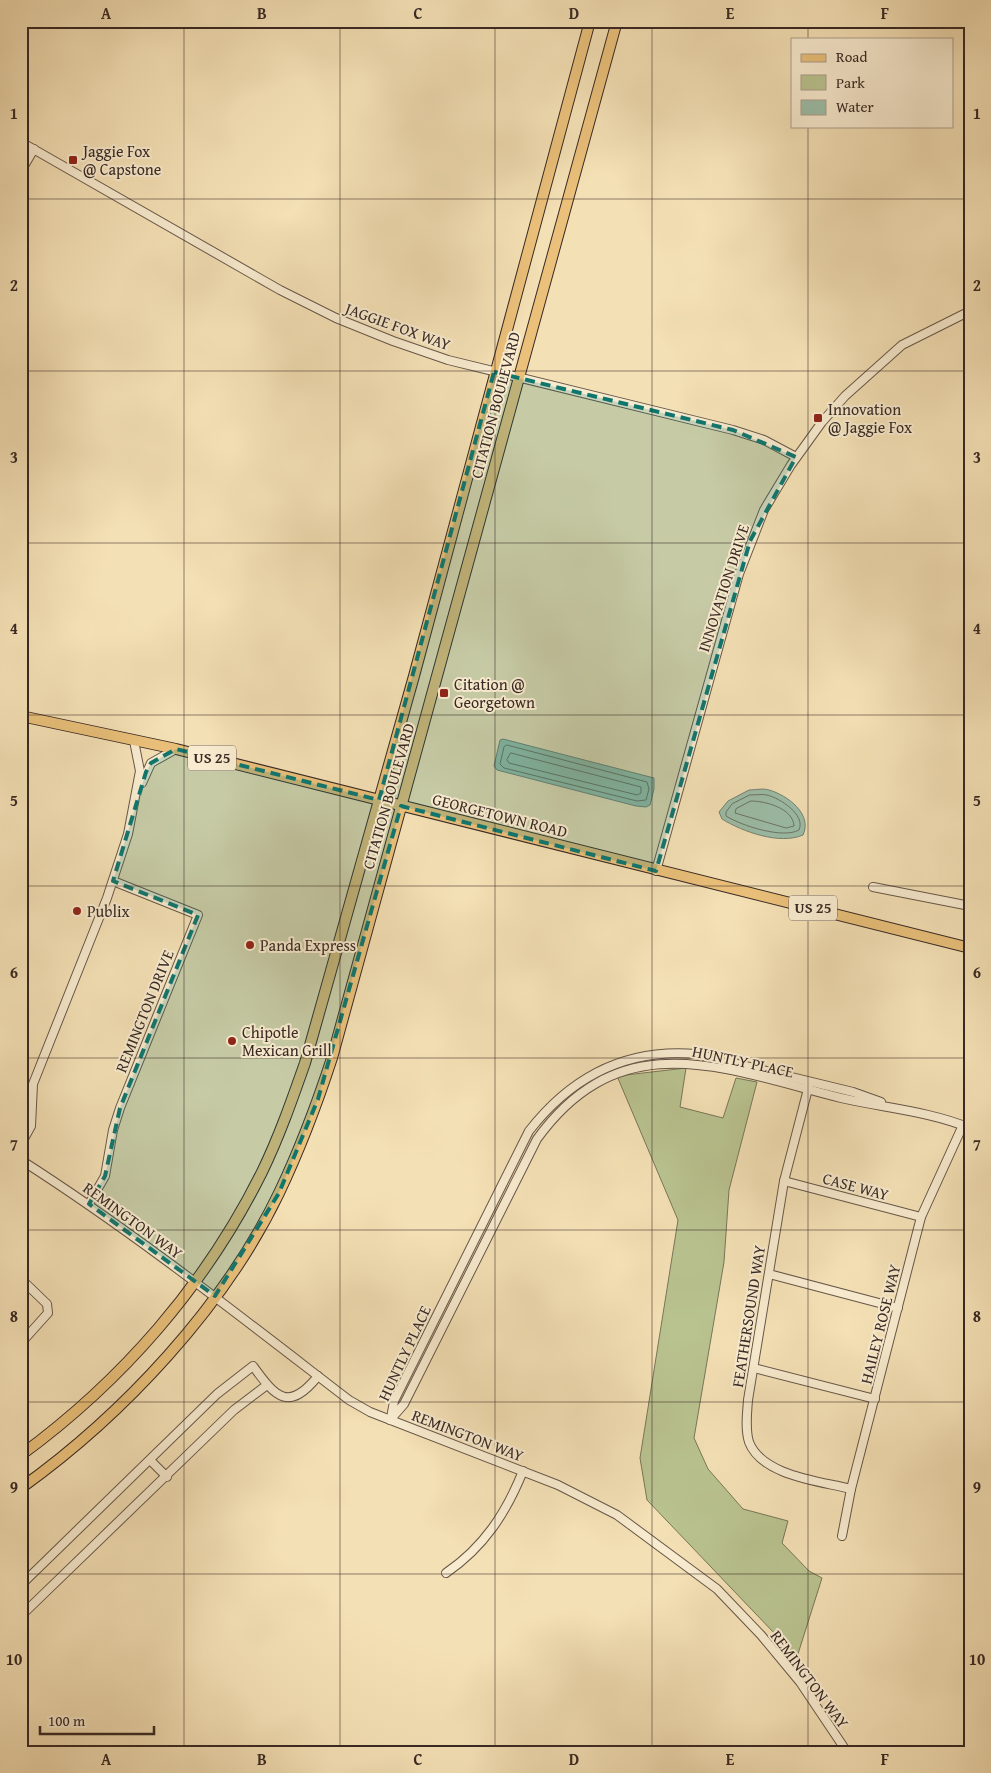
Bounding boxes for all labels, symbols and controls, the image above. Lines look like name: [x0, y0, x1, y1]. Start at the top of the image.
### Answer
text: A: [101, 1, 112, 25]
text: B: [257, 1, 267, 25]
text: C: [413, 1, 423, 25]
text: D: [569, 1, 579, 25]
text: E: [726, 1, 735, 25]
text: F: [881, 1, 889, 25]
legend: [791, 38, 954, 128]
text: Road: [836, 46, 867, 67]
text: Park: [836, 72, 865, 93]
text: Water: [836, 96, 874, 117]
text: 1: [10, 101, 18, 125]
text: 1: [973, 101, 981, 125]
place label: Jaggie Fox @ Capstone: [81, 139, 161, 181]
marker: Jaggie Fox @ Capstone: [67, 154, 79, 166]
text: 2: [10, 273, 18, 297]
text: 2: [973, 273, 981, 297]
street label: JAGGIE FOX WAY: [340, 295, 454, 356]
street label: CITATION BOULEVARD: [464, 329, 526, 481]
place label: Innovation @ Jaggie Fox: [828, 397, 913, 439]
marker: Innovation @ Jaggie Fox: [812, 412, 824, 424]
text: 3: [10, 445, 18, 469]
text: 3: [973, 445, 981, 469]
street label: INNOVATION DRIVE: [691, 521, 755, 655]
text: 4: [10, 616, 18, 640]
text: 4: [973, 616, 981, 640]
place label: Citation @ Georgetown: [454, 672, 535, 714]
marker: Citation @ Georgetown: [438, 687, 450, 699]
street label: CITATION BOULEVARD: [356, 720, 420, 872]
road number: US 25: [188, 746, 236, 770]
street label: GEORGETOWN ROAD: [430, 787, 570, 843]
text: 5: [10, 788, 18, 812]
text: 5: [973, 788, 981, 812]
road number: US 25: [789, 896, 837, 920]
place label: Publix: [87, 899, 131, 923]
marker: Publix: [71, 905, 83, 917]
place label: Panda Express: [260, 933, 356, 957]
marker: Panda Express: [244, 939, 256, 951]
street label: REMINGTON DRIVE: [108, 946, 180, 1076]
text: 6: [10, 960, 18, 984]
text: 6: [973, 960, 981, 984]
place label: Chipotle Mexican Grill: [242, 1020, 332, 1062]
marker: Chipotle Mexican Grill: [226, 1035, 238, 1047]
street label: HUNTLY PLACE: [690, 1039, 796, 1083]
text: 7: [10, 1132, 18, 1156]
text: 7: [973, 1132, 981, 1156]
street label: CASE WAY: [820, 1166, 892, 1206]
street label: REMINGTON WAY: [78, 1176, 188, 1265]
street label: FEATHERSOUND WAY: [725, 1243, 771, 1389]
street label: HAILEY ROSE WAY: [853, 1261, 907, 1387]
street label: HUNTLY PLACE: [371, 1301, 437, 1405]
text: 8: [10, 1304, 18, 1328]
text: 8: [973, 1304, 981, 1328]
street label: REMINGTON WAY: [409, 1403, 528, 1468]
text: 9: [10, 1475, 18, 1499]
text: 9: [973, 1475, 981, 1499]
street label: REMINGTON WAY: [765, 1625, 855, 1734]
text: 10: [6, 1647, 22, 1671]
text: 10: [969, 1647, 985, 1671]
scale bar: [40, 1703, 154, 1735]
text: 100 m: [48, 1710, 86, 1731]
text: A: [101, 1747, 112, 1771]
text: B: [257, 1747, 267, 1771]
text: C: [413, 1747, 423, 1771]
text: D: [569, 1747, 579, 1771]
text: E: [726, 1747, 735, 1771]
text: F: [881, 1747, 889, 1771]

